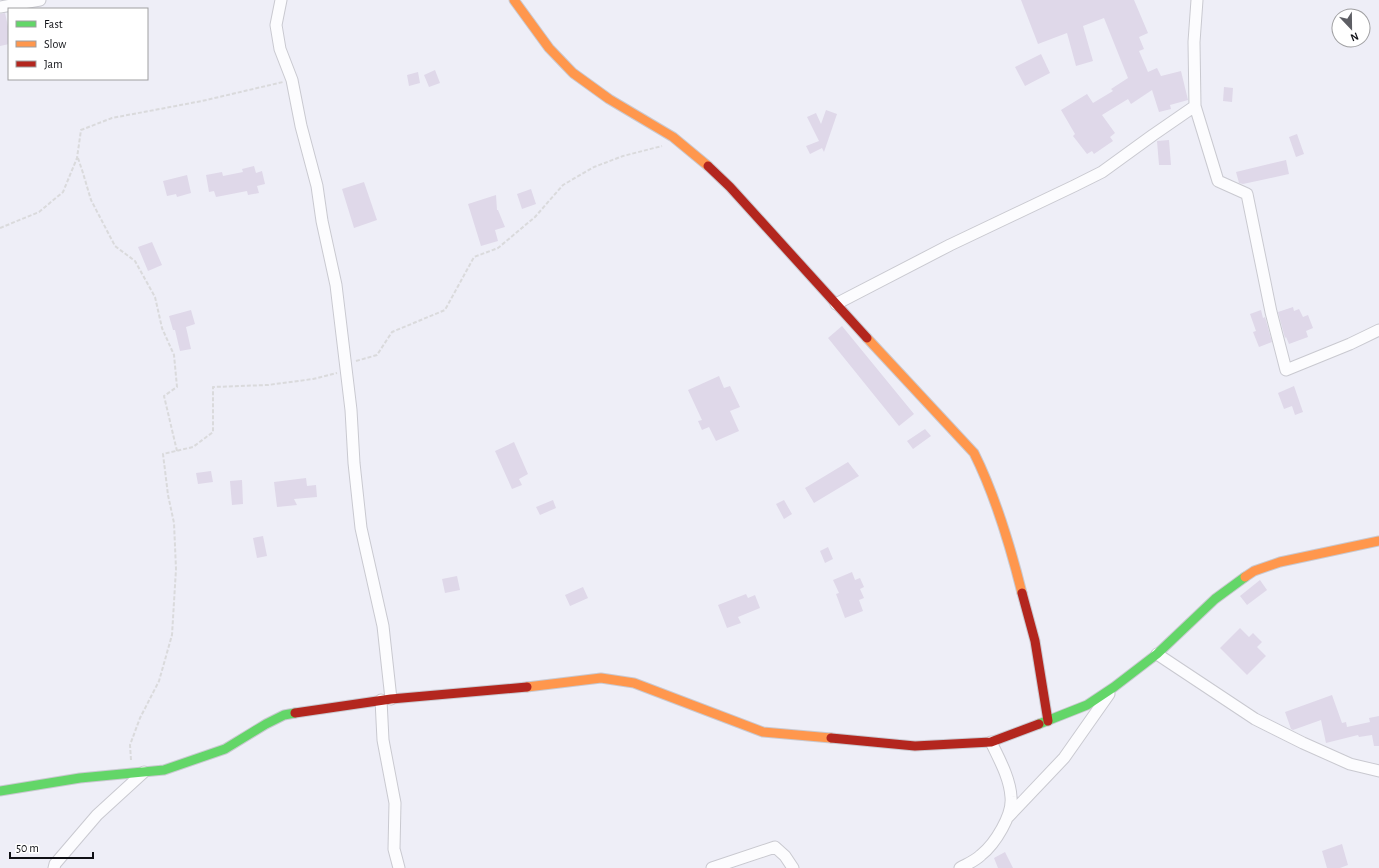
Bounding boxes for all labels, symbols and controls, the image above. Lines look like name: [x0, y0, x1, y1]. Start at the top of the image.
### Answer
legend: [8, 8, 148, 80]
north arrow: [1331, 8, 1371, 48]
text: Fast: [44, 18, 63, 30]
text: N: [1349, 30, 1360, 43]
text: Slow: [44, 38, 66, 50]
text: Jam: [44, 58, 63, 70]
scale bar: [10, 834, 93, 860]
text: 50 m: [16, 842, 39, 854]

